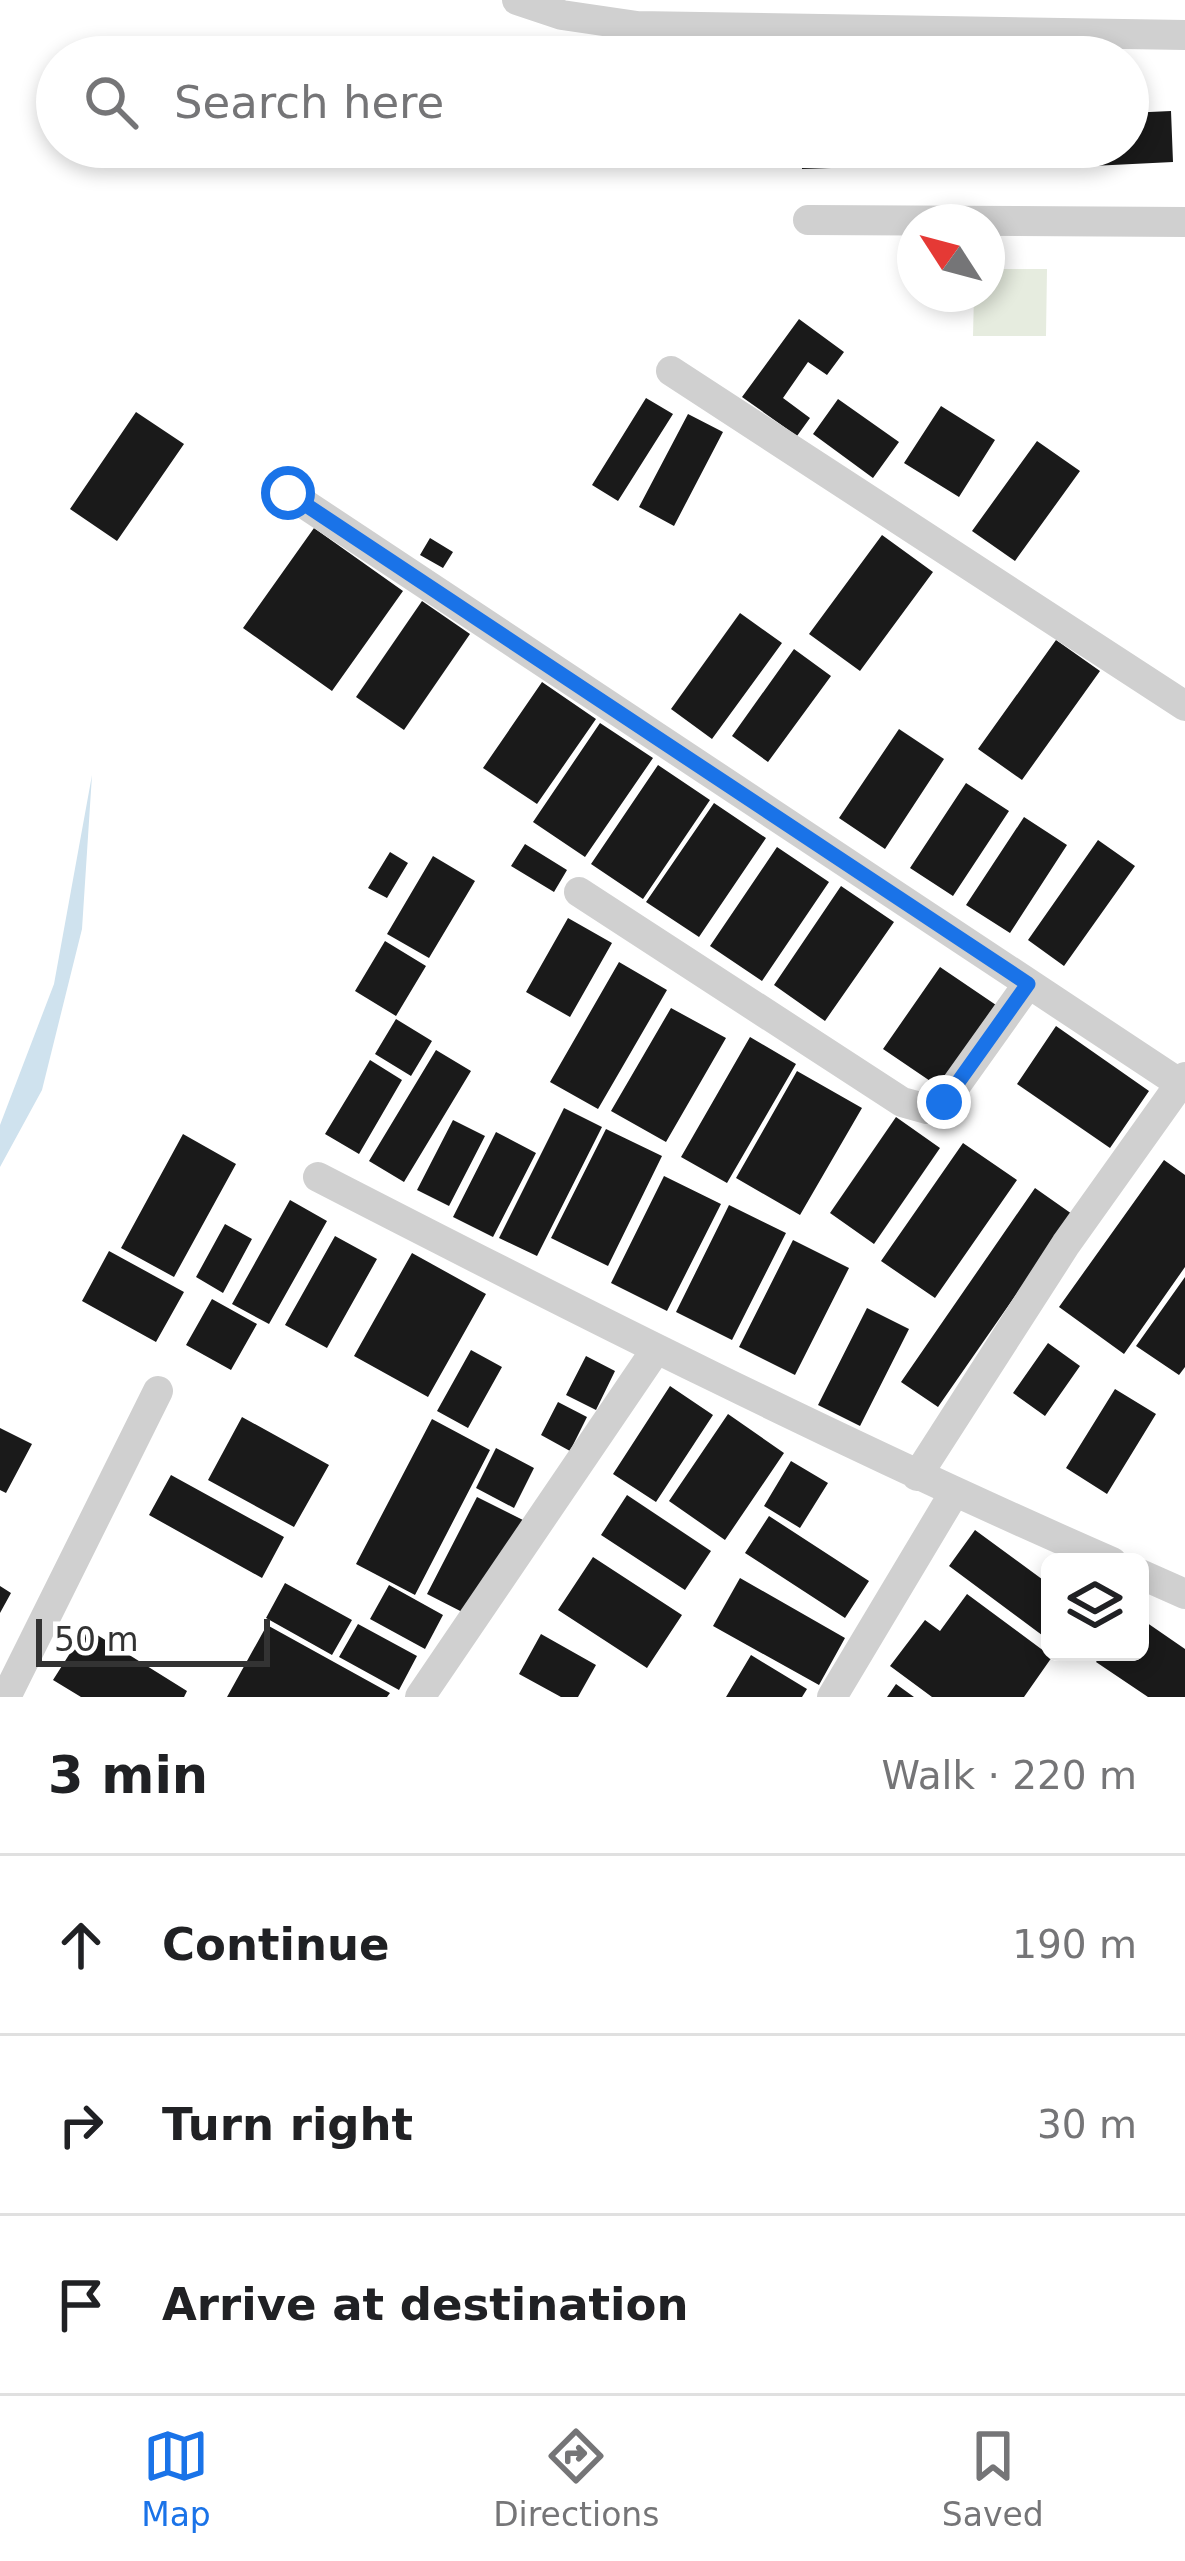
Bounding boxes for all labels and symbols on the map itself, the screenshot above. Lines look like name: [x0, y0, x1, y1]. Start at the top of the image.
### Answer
north arrow: [897, 204, 1005, 312]
route start: [261, 466, 315, 520]
route end: [917, 1075, 971, 1129]
scale bar: [36, 1613, 270, 1666]

